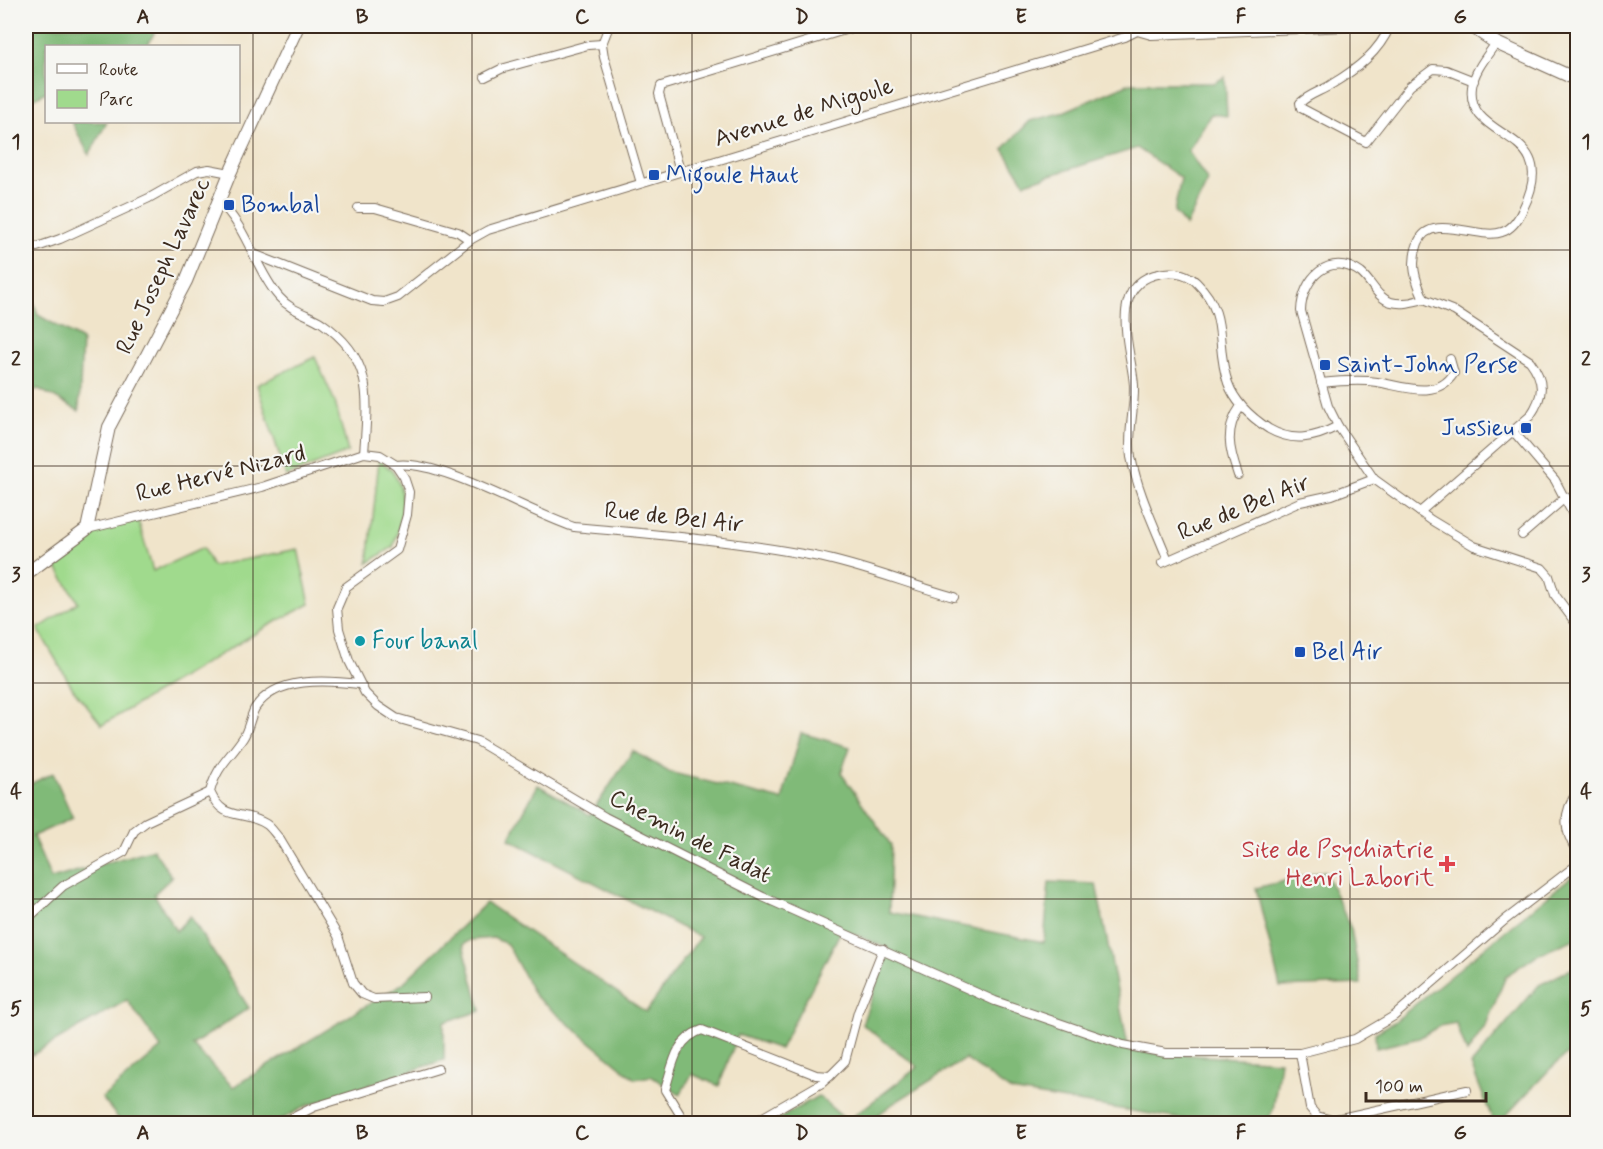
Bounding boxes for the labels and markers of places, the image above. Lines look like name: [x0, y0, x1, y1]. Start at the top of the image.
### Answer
place label: Migoule Haut: [666, 160, 799, 194]
marker: Migoule Haut: [647, 168, 661, 182]
place label: Bombal: [241, 190, 320, 221]
marker: Bombal: [222, 198, 236, 212]
place label: Saint-John Perse: [1337, 350, 1518, 381]
marker: Saint-John Perse: [1318, 358, 1332, 372]
place label: Jussieu: [1441, 413, 1514, 444]
marker: Jussieu: [1519, 421, 1533, 435]
place label: Four banal: [372, 626, 478, 657]
marker: Four banal: [353, 634, 367, 648]
place label: Bel Air: [1312, 637, 1383, 668]
marker: Bel Air: [1293, 645, 1307, 659]
place label: Site de Psychiatrie Henri Laborit: [1241, 835, 1434, 894]
marker: Site de Psychiatrie Henri Laborit: [1438, 855, 1456, 873]

